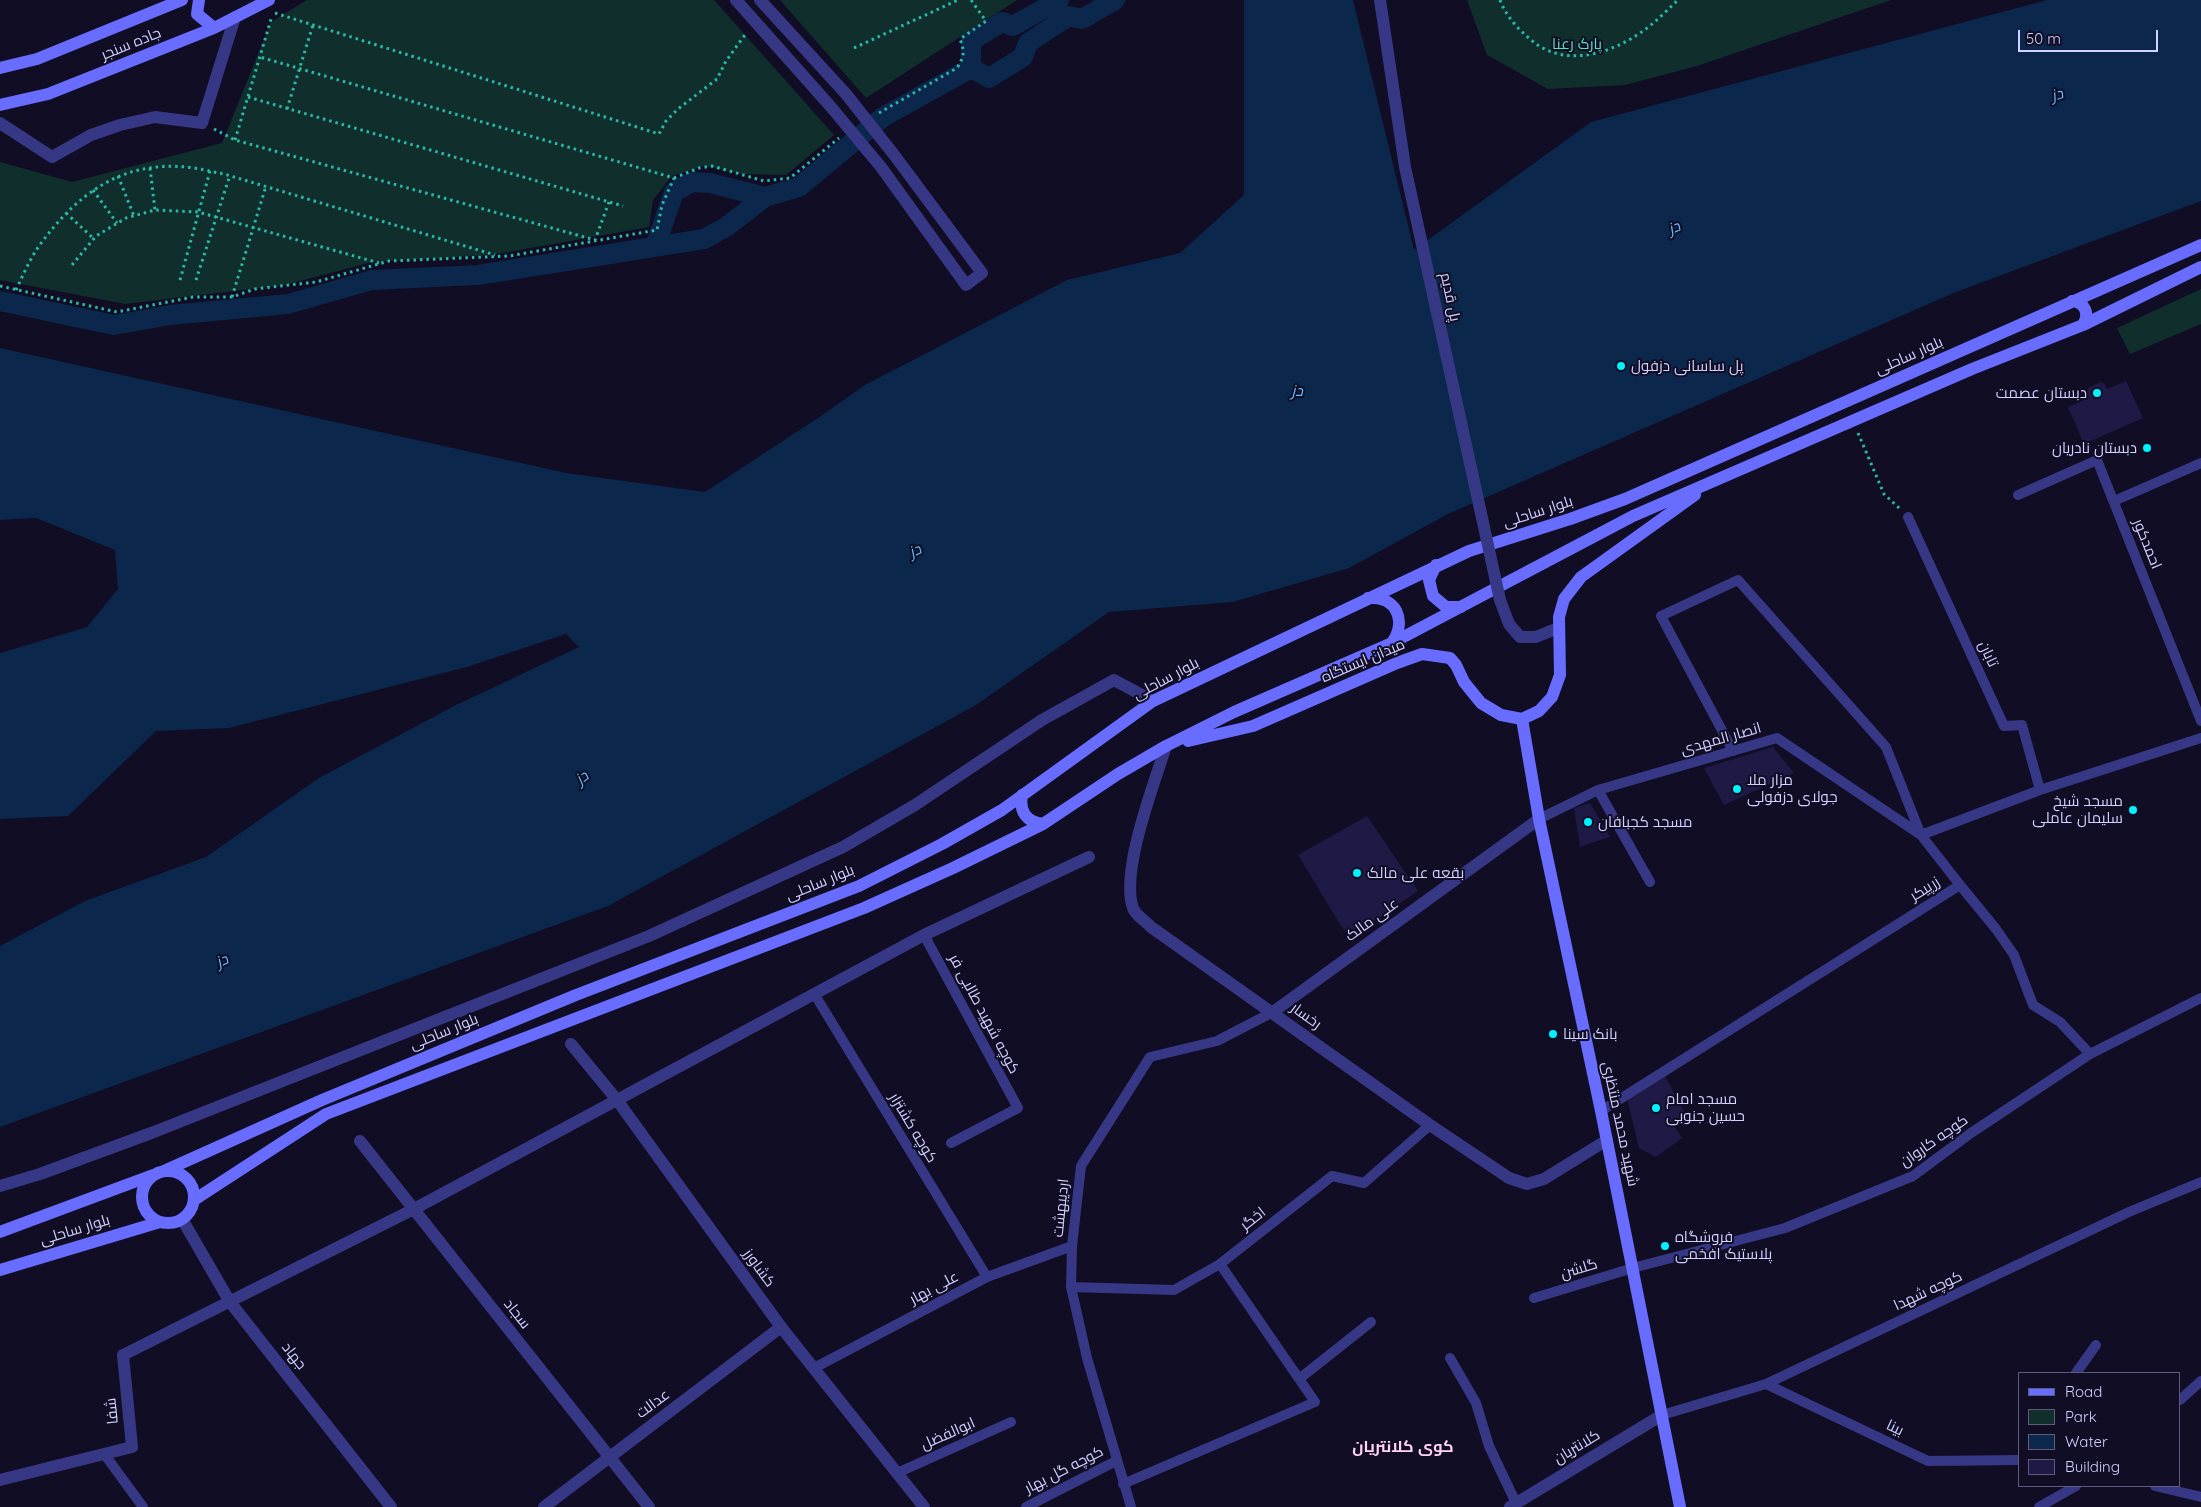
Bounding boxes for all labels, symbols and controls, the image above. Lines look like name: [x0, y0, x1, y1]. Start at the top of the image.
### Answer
scale bar: [2021, 20, 2161, 52]
street label: جاده سنجر: [98, 24, 164, 64]
text: 50 m: [2026, 29, 2061, 48]
park label: پارک رعنا: [1552, 35, 1602, 53]
water label: دز: [2048, 84, 2066, 106]
water label: دز: [1665, 217, 1683, 239]
street label: پل قدیم: [1436, 271, 1464, 323]
street label: بلوار ساحلی: [1872, 333, 1946, 379]
place label: پل ساسانی دزفول: [1631, 357, 1744, 375]
marker: پل ساسانی دزفول: [1615, 360, 1627, 372]
water label: دز: [1291, 381, 1303, 401]
place label: دبستان عصمت: [1996, 384, 2087, 402]
marker: دبستان عصمت: [2091, 387, 2103, 399]
place label: دبستان نادریان: [2052, 439, 2137, 457]
marker: دبستان نادریان: [2141, 442, 2153, 454]
street label: بلوار ساحلی: [1501, 492, 1575, 532]
street label: احمدکور: [2129, 516, 2165, 572]
water label: دز: [905, 540, 925, 562]
street label: میدان ایستگاه: [1318, 635, 1408, 687]
street label: تابان: [1974, 638, 2002, 670]
street label: بلوار ساحلی: [1130, 654, 1202, 704]
street label: انصار المهدی: [1679, 719, 1763, 759]
water label: دز: [571, 767, 593, 789]
place label: مزار ملا جولای دزفولی: [1747, 771, 1838, 806]
marker: مزار ملا جولای دزفولی: [1731, 783, 1743, 795]
place label: مسجد شیخ سلیمان عاملی: [2032, 792, 2123, 827]
marker: مسجد شیخ سلیمان عاملی: [2127, 804, 2139, 816]
place label: مسجد کجبافان: [1598, 813, 1692, 831]
marker: مسجد کجبافان: [1582, 816, 1594, 828]
street label: بلوار ساحلی: [783, 861, 857, 905]
place label: بقعه علی مالک: [1367, 864, 1464, 882]
marker: بقعه علی مالک: [1351, 867, 1363, 879]
street label: زرپیکر: [1907, 873, 1943, 905]
street label: علی مالک: [1342, 895, 1402, 945]
water label: دز: [212, 950, 232, 972]
street label: کوچه شهید طالبی فر: [945, 951, 1023, 1077]
street label: رخسار: [1287, 999, 1325, 1033]
street label: بلوار ساحلی: [407, 1010, 481, 1054]
place label: بانک سینا: [1563, 1025, 1617, 1043]
marker: بانک سینا: [1547, 1028, 1559, 1040]
street label: شهید محمد منتظری: [1598, 1060, 1642, 1188]
street label: کوچه کشتزار: [885, 1090, 941, 1166]
place label: مسجد امام حسین جنوبی: [1666, 1090, 1745, 1125]
marker: مسجد امام حسین جنوبی: [1650, 1102, 1662, 1114]
street label: کوچه کاروان: [1896, 1111, 1972, 1171]
street label: اردیبهشت: [1049, 1178, 1073, 1238]
street label: اخگر: [1237, 1203, 1269, 1235]
street label: بلوار ساحلی: [38, 1211, 112, 1249]
place label: فروشگاه پلاستیک افخمی: [1675, 1228, 1772, 1263]
marker: فروشگاه پلاستیک افخمی: [1659, 1240, 1671, 1252]
street label: کشاورز: [739, 1245, 779, 1291]
street label: گلشن: [1558, 1255, 1600, 1283]
street label: کوچه شهدا: [1891, 1267, 1965, 1315]
street label: علی بهار: [906, 1268, 962, 1308]
street label: سجاد: [500, 1295, 534, 1333]
street label: جهاد: [278, 1339, 310, 1373]
legend: [2018, 1372, 2181, 1487]
text: Road: [2065, 1382, 2102, 1401]
street label: عدالت: [633, 1386, 673, 1422]
street label: شفا: [102, 1397, 122, 1425]
text: Park: [2065, 1407, 2097, 1426]
street label: ابوالفضل: [918, 1414, 978, 1454]
street label: بینا: [1883, 1416, 1907, 1440]
street label: کلانتریان: [1551, 1426, 1603, 1468]
text: Water: [2065, 1432, 2108, 1451]
district label: کوی کلانتریان: [1352, 1437, 1454, 1457]
street label: کوچه گل بهار: [1022, 1442, 1106, 1498]
text: Building: [2065, 1457, 2120, 1476]

